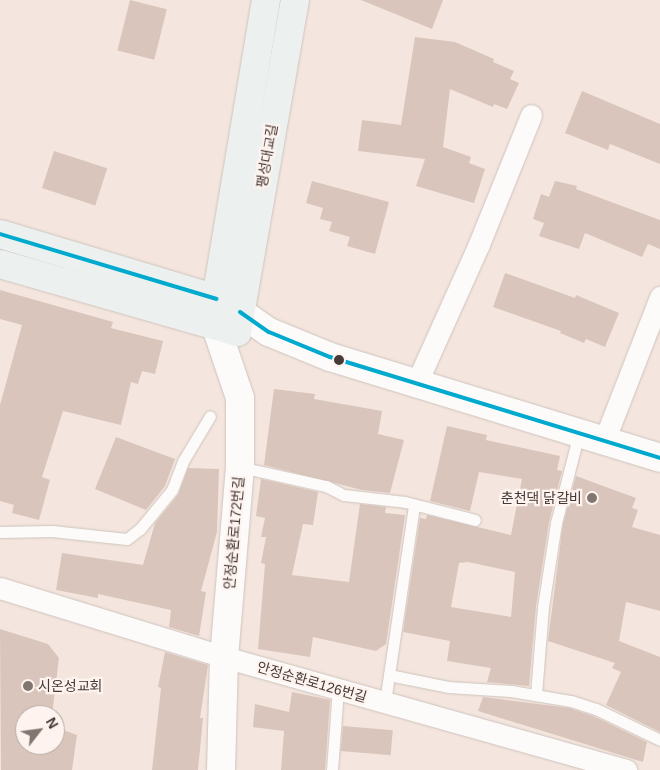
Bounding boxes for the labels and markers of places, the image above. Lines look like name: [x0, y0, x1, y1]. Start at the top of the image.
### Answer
unlabelled marker: [334, 355, 344, 365]
place label: 춘천댁 닭갈비: [501, 490, 582, 506]
marker: 춘천댁 닭갈비: [586, 492, 598, 504]
place label: 시온성교회: [38, 678, 102, 694]
marker: 시온성교회: [22, 680, 34, 692]

